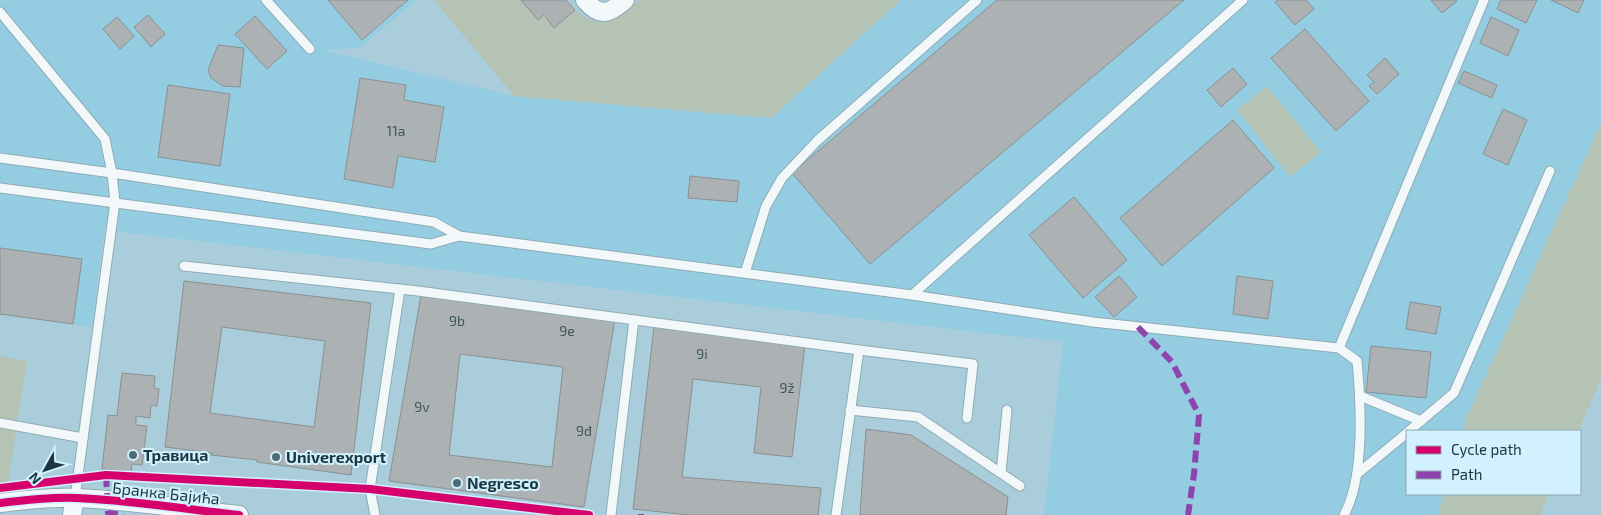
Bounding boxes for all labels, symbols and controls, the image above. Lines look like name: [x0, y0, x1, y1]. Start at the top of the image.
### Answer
house number: 11a: [387, 122, 405, 139]
house number: 9b: [449, 312, 465, 329]
house number: 9e: [559, 322, 575, 339]
house number: 9i: [696, 345, 708, 362]
house number: 9ž: [779, 379, 795, 396]
house number: 9v: [414, 398, 430, 415]
house number: 9đ: [576, 422, 592, 439]
legend: [1406, 430, 1581, 495]
text: Cycle path: [1451, 440, 1522, 458]
north arrow: [20, 445, 70, 495]
place label: Травица: [143, 445, 209, 464]
place label: Univerexport: [286, 447, 387, 466]
marker: Травица: [127, 449, 139, 461]
marker: Univerexport: [270, 451, 282, 463]
text: Path: [1451, 465, 1482, 483]
text: N: [25, 469, 44, 488]
place label: Negresco: [467, 473, 539, 492]
street label: Бранка Бајића: [111, 477, 221, 509]
marker: Negresco: [451, 477, 463, 489]

